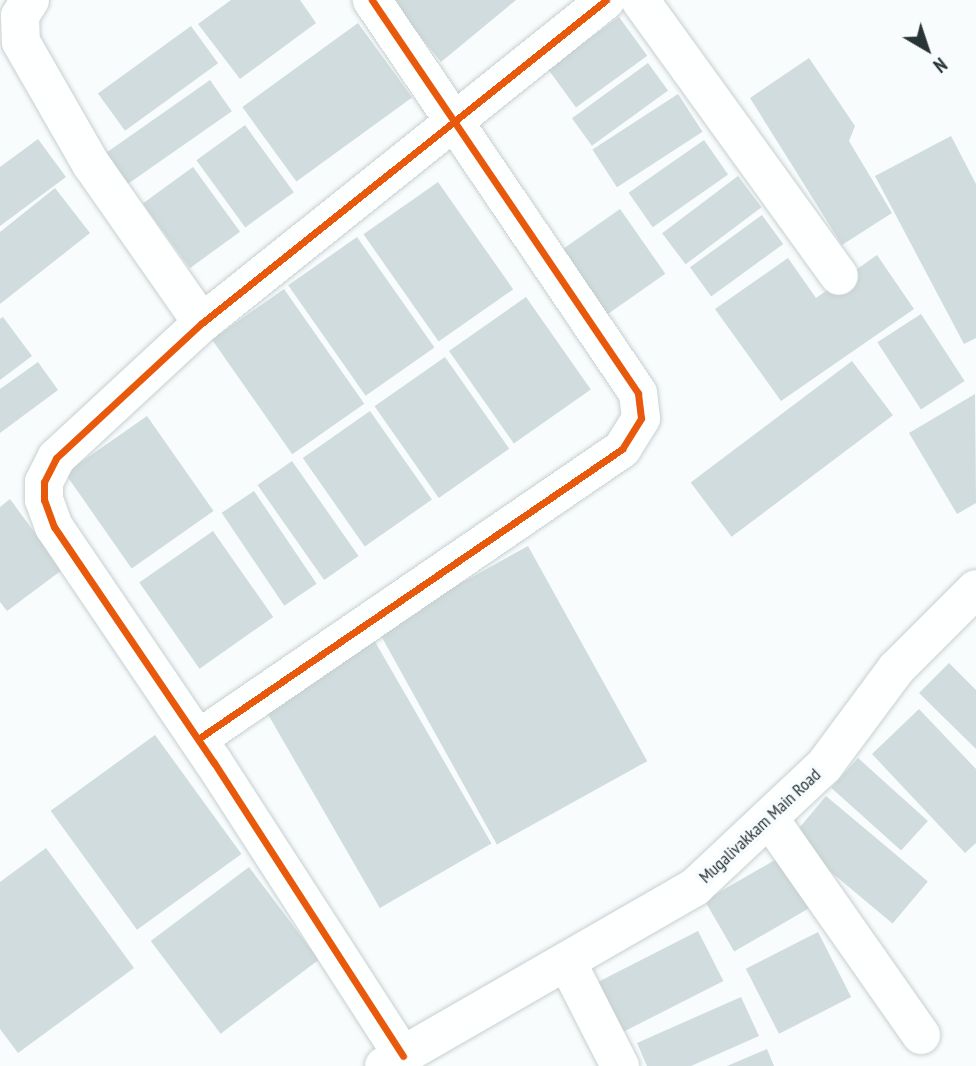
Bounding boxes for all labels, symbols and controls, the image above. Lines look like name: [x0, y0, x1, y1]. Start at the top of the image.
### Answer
north arrow: [892, 14, 962, 84]
text: N: [929, 53, 952, 78]
street label: Mugalivakkam Main Road: [695, 764, 825, 888]

